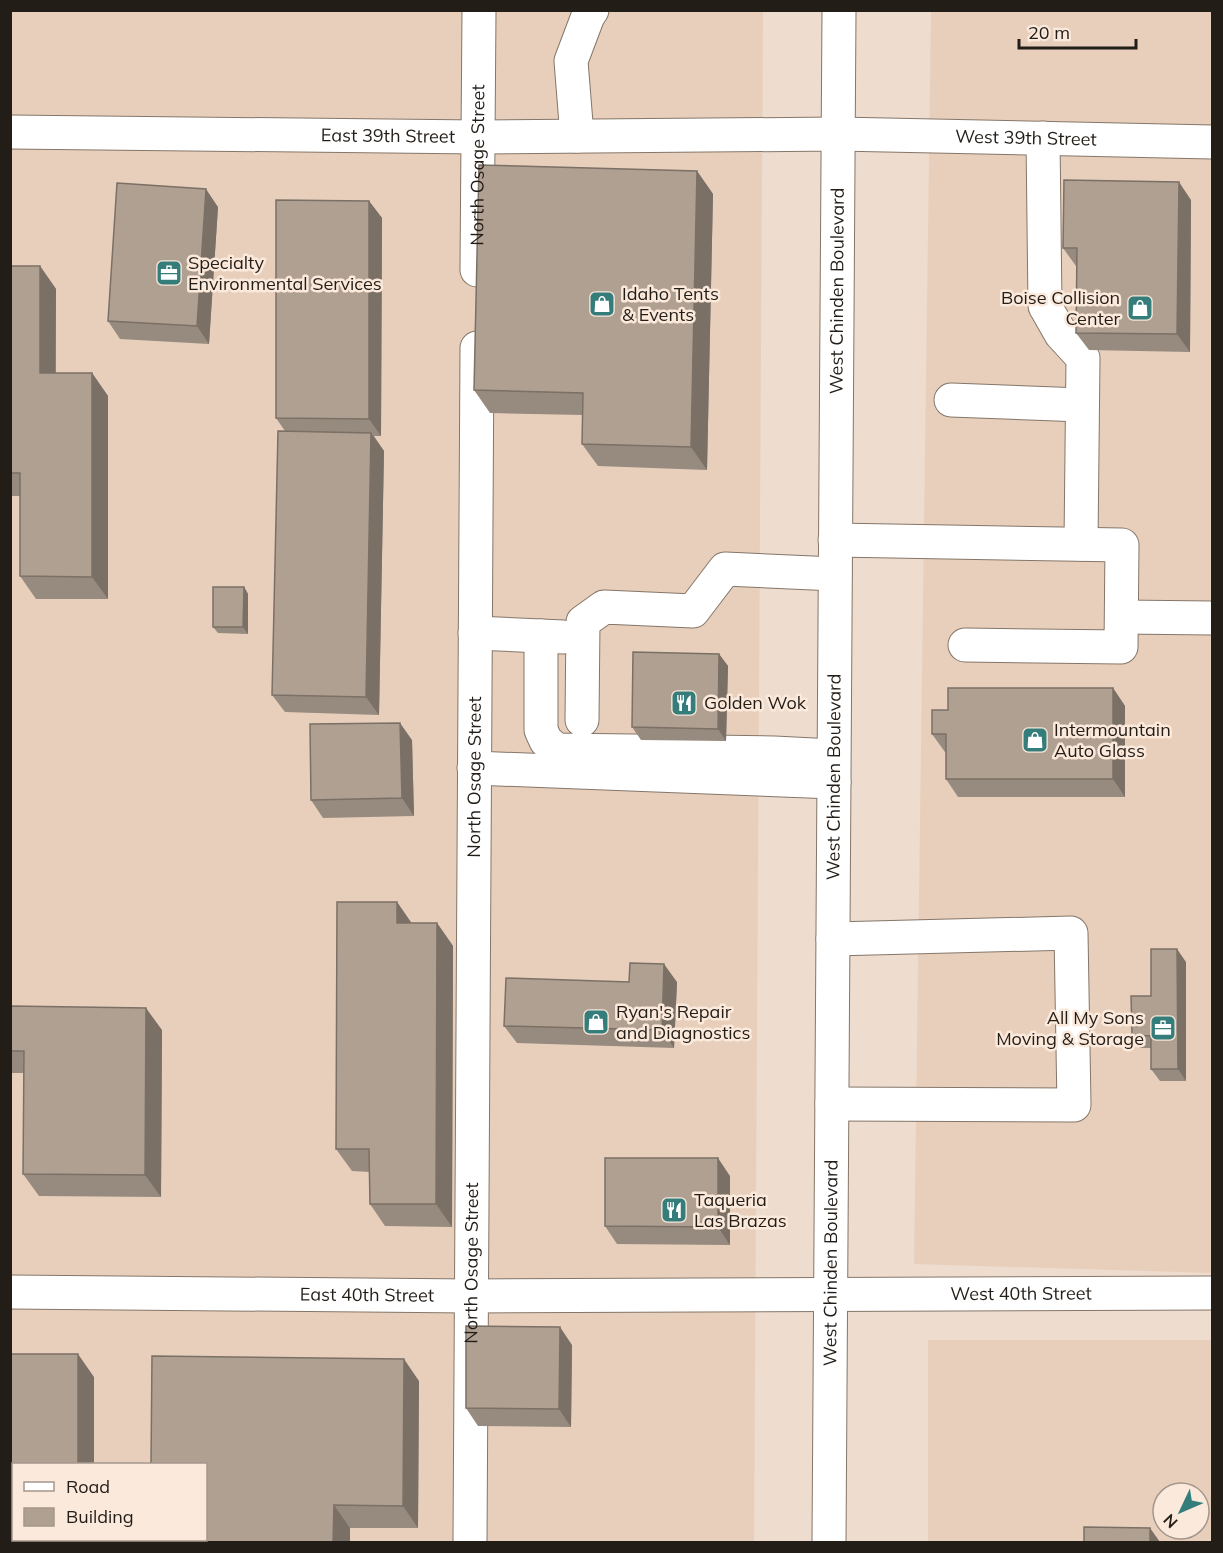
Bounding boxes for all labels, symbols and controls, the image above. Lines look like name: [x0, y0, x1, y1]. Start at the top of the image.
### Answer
scale bar: [1019, 12, 1136, 50]
text: 20 m: [1028, 21, 1070, 44]
street label: North Osage Street: [465, 84, 489, 246]
street label: East 39th Street: [321, 123, 455, 148]
street label: West 39th Street: [955, 125, 1097, 151]
street label: West Chinden Boulevard: [824, 188, 849, 394]
place label: Specialty Environmental Services: [188, 251, 382, 295]
office icon: Specialty Environmental Services: [154, 258, 184, 288]
place label: Idaho Tents & Events: [622, 282, 719, 326]
place label: Boise Collision Center: [1001, 286, 1120, 330]
shop icon: Idaho Tents & Events: [587, 289, 617, 319]
shop icon: Boise Collision Center: [1125, 293, 1155, 323]
street label: West Chinden Boulevard: [821, 674, 846, 880]
restaurant icon: Golden Wok: [669, 688, 699, 718]
place label: Golden Wok: [704, 691, 807, 714]
street label: North Osage Street: [462, 696, 486, 858]
place label: Intermountain Auto Glass: [1054, 718, 1171, 762]
shop icon: Intermountain Auto Glass: [1020, 725, 1050, 755]
place label: Ryan's Repair and Diagnostics: [616, 1000, 750, 1044]
place label: All My Sons Moving & Storage: [996, 1006, 1144, 1050]
shop icon: Ryan's Repair and Diagnostics: [581, 1007, 611, 1037]
office icon: All My Sons Moving & Storage: [1148, 1013, 1178, 1043]
street label: West Chinden Boulevard: [818, 1160, 842, 1366]
street label: North Osage Street: [459, 1182, 483, 1344]
place label: Taqueria Las Brazas: [694, 1188, 787, 1232]
restaurant icon: Taqueria Las Brazas: [659, 1195, 689, 1225]
street label: West 40th Street: [950, 1281, 1092, 1305]
street label: East 40th Street: [300, 1283, 434, 1307]
legend: [12, 1463, 207, 1541]
text: Road: [66, 1475, 110, 1498]
north arrow: [1151, 1481, 1211, 1541]
text: Building: [66, 1505, 134, 1528]
text: N: [1159, 1510, 1182, 1533]

